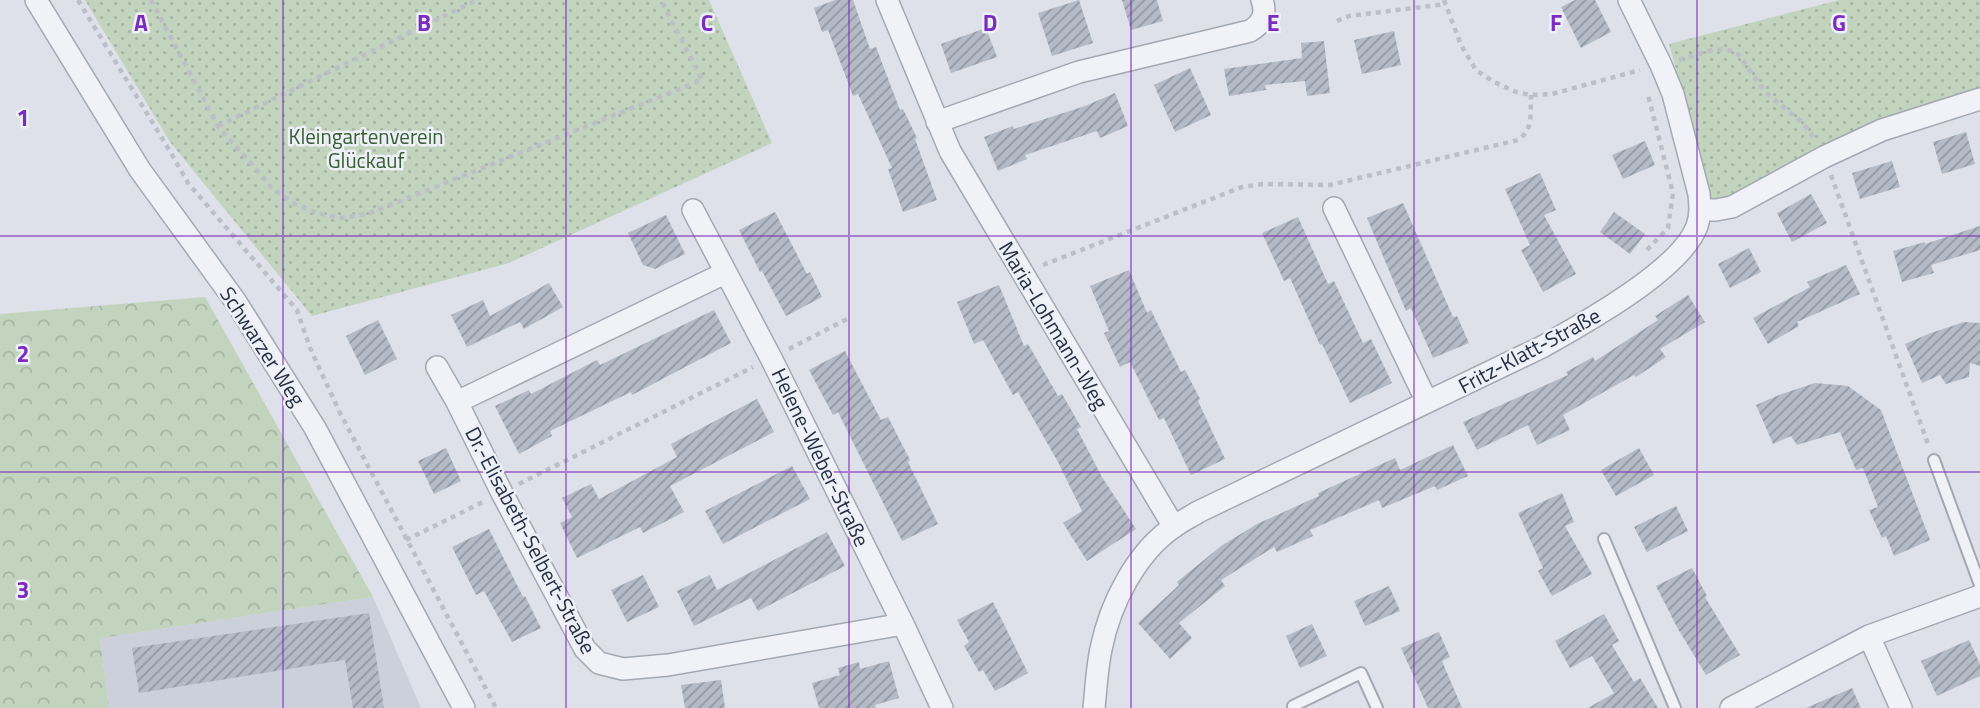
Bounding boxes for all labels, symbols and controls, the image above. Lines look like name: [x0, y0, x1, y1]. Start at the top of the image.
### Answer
text: A: [134, 5, 148, 40]
text: B: [417, 5, 431, 40]
text: C: [701, 5, 713, 40]
text: D: [983, 5, 997, 40]
text: E: [1267, 5, 1279, 40]
text: F: [1550, 5, 1562, 40]
text: G: [1832, 5, 1846, 40]
text: 1: [17, 100, 29, 135]
park label: Kleingartenverein Glückauf: [288, 120, 444, 176]
street label: Maria-Lohmann-Weg: [991, 235, 1117, 415]
street label: Schwarzer Weg: [212, 280, 314, 412]
street label: Fritz-Klatt-Straße: [1452, 299, 1606, 401]
text: 2: [17, 336, 29, 371]
street label: Helene-Weber-Straße: [764, 362, 878, 552]
street label: Dr.-Elisabeth-Selbert-Straße: [457, 421, 605, 659]
text: 3: [17, 572, 29, 607]

